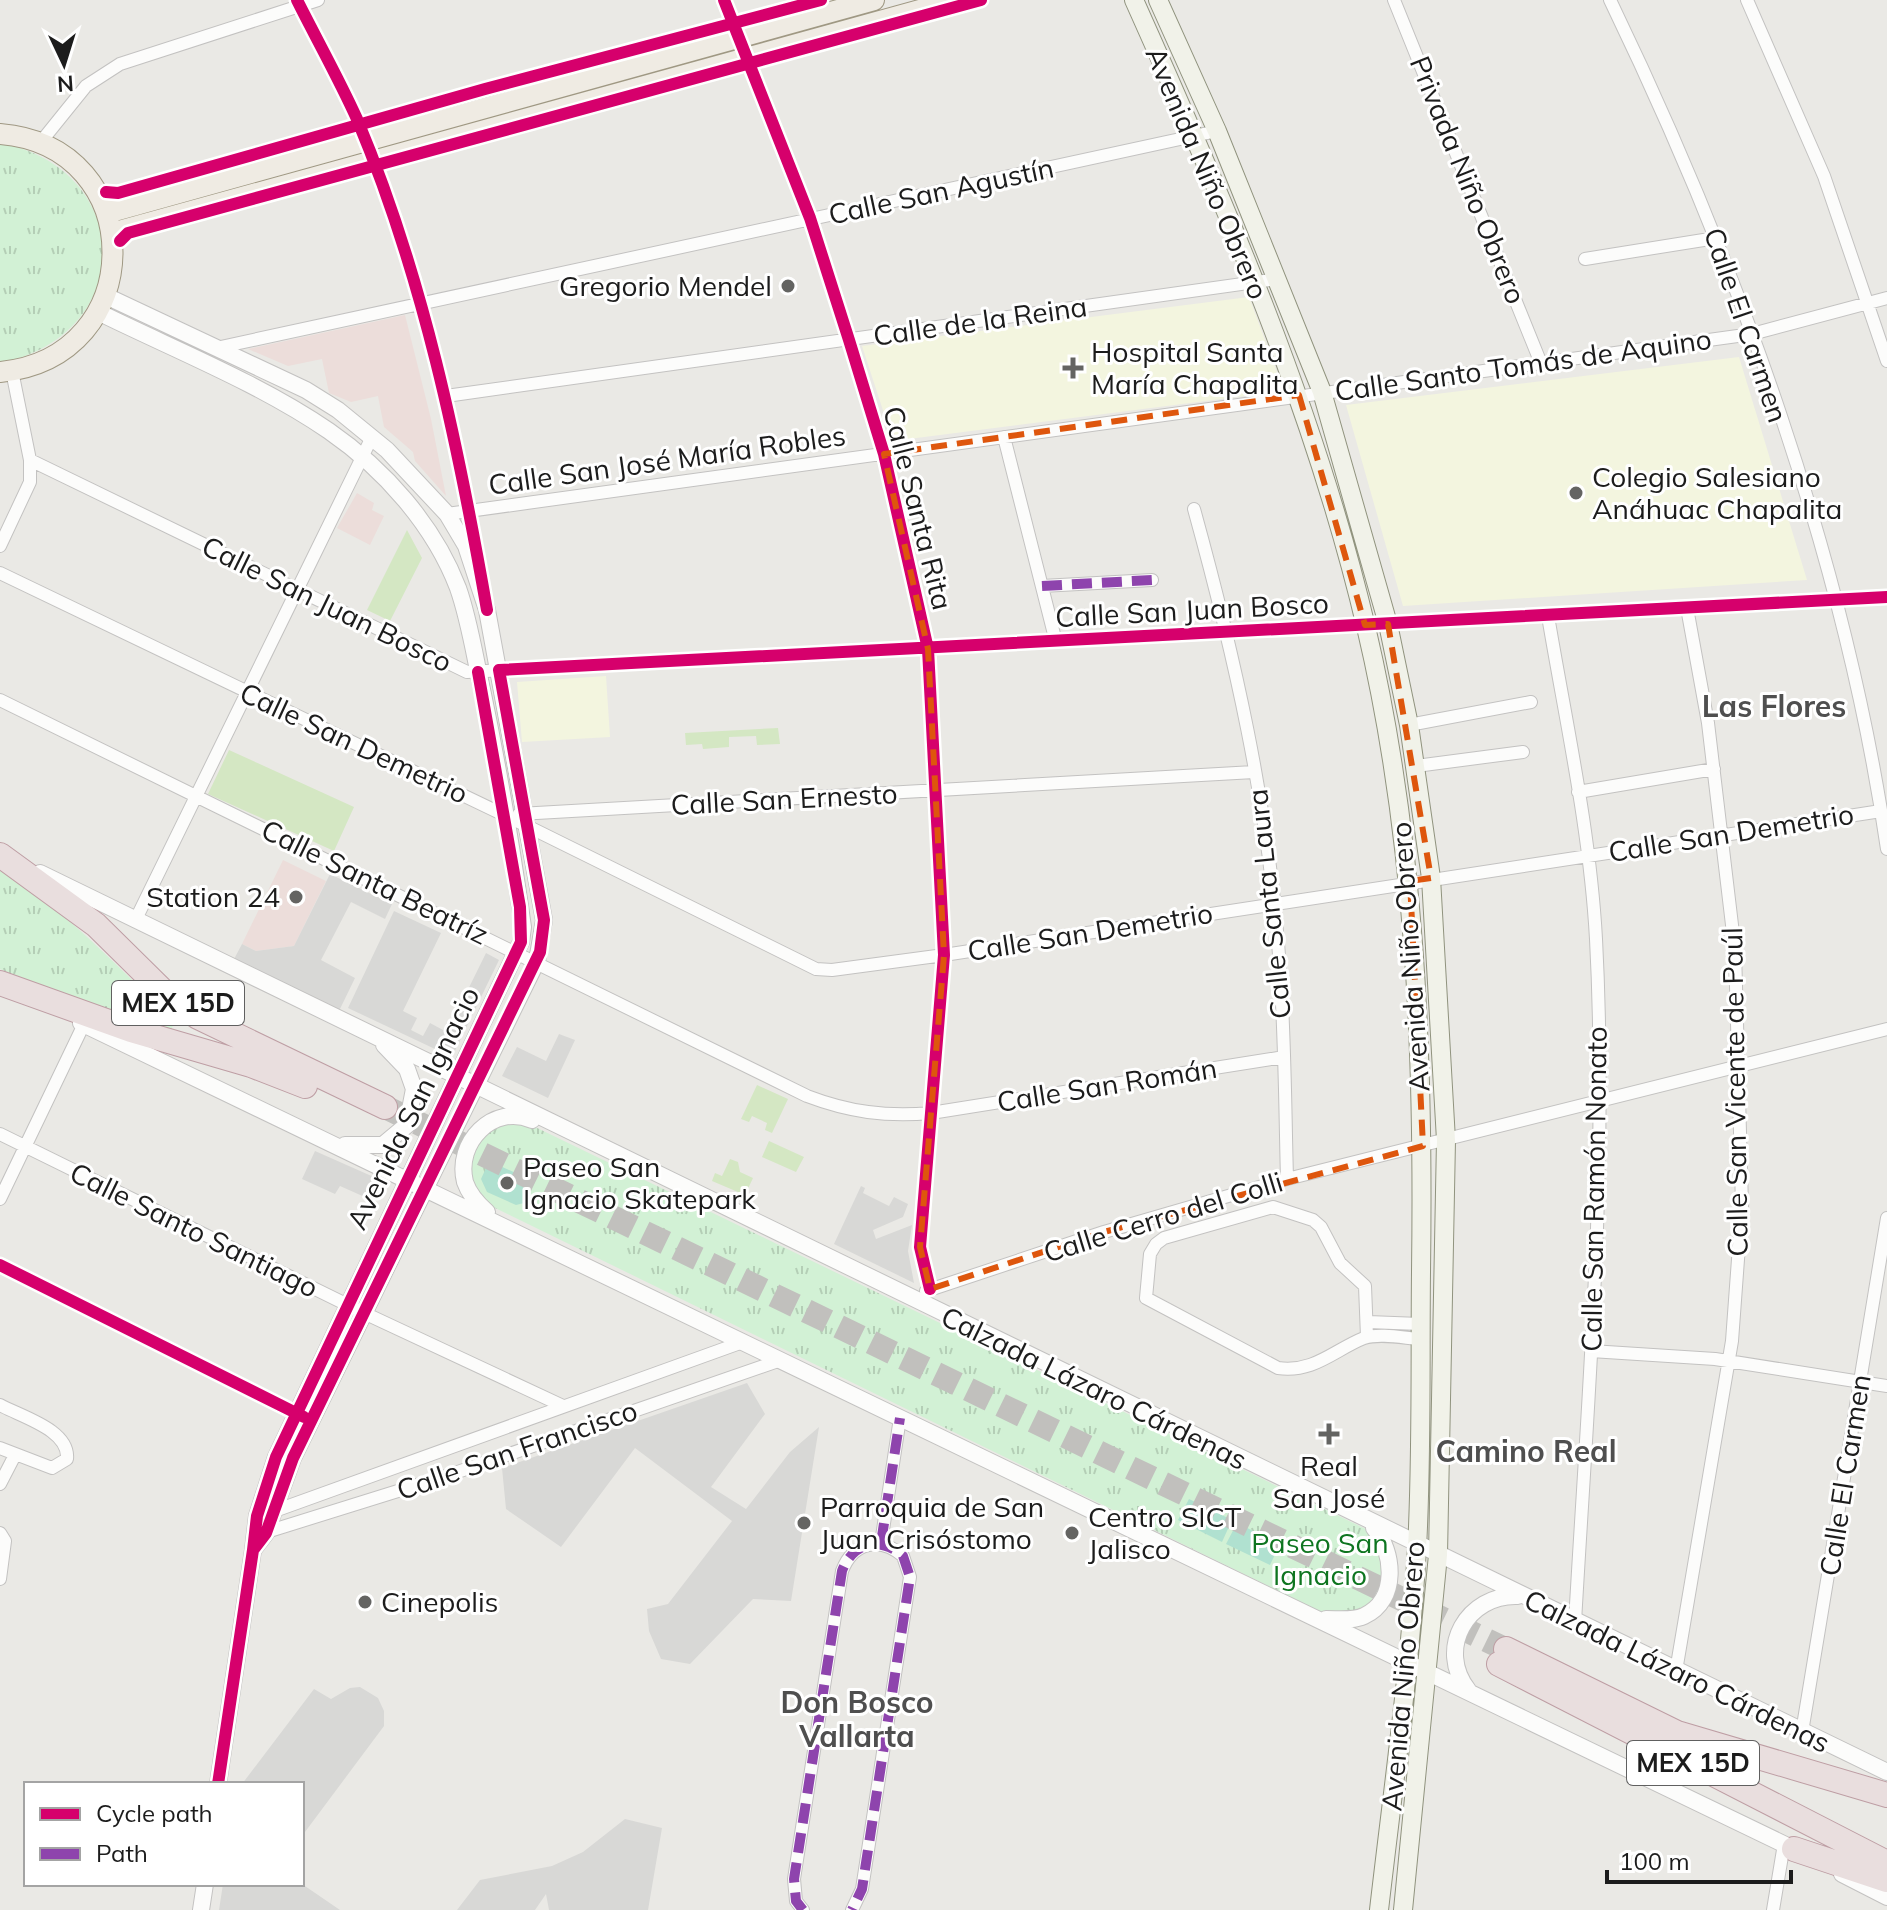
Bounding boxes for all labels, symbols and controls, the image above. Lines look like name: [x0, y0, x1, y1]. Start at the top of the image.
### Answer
north arrow: [24, 24, 104, 104]
street label: Avenida Niño Obrero: [1138, 41, 1276, 304]
street label: Privada Niño Obrero: [1403, 51, 1534, 309]
text: N: [56, 69, 75, 98]
street label: Calle San Agustín: [825, 150, 1057, 231]
street label: Calle El Carmen: [1697, 223, 1796, 427]
place label: Gregorio Mendel: [559, 268, 772, 303]
marker: Gregorio Mendel: [779, 277, 797, 295]
street label: Calle de la Reina: [871, 288, 1089, 353]
street label: Calle Santo Tomás de Aquino: [1332, 321, 1714, 408]
place label: Hospital Santa María Chapalita: [1091, 334, 1299, 401]
marker: Hospital Santa María Chapalita: [1062, 357, 1084, 379]
street label: Calle Santa Rita: [876, 402, 961, 613]
street label: Calle San José María Robles: [486, 417, 848, 502]
place label: Colegio Salesiano Anáhuac Chapalita: [1592, 459, 1842, 526]
marker: Colegio Salesiano Anáhuac Chapalita: [1567, 484, 1585, 502]
street label: Calle San Juan Bosco: [197, 528, 458, 679]
street label: Calle San Juan Bosco: [1054, 585, 1330, 634]
street label: Calle San Demetrio: [234, 674, 474, 811]
district label: Las Flores: [1702, 687, 1846, 725]
street label: Calle San Ernesto: [670, 775, 898, 822]
street label: Calle Santa Laura: [1239, 787, 1298, 1021]
street label: Calle San Demetrio: [1606, 796, 1856, 869]
street label: Calle Santa Beatríz: [256, 811, 494, 952]
street label: Avenida Niño Obrero: [1383, 821, 1436, 1093]
place label: Station 24: [146, 879, 280, 914]
marker: Station 24: [287, 888, 305, 906]
street label: Calle San Demetrio: [965, 895, 1215, 968]
street label: Calle San Vicente de Paúl: [1714, 927, 1755, 1257]
road number: MEX 15D: [112, 981, 244, 1025]
street label: Avenida San Ignacio: [339, 981, 486, 1235]
street label: Calle San Ramón Nonato: [1573, 1026, 1614, 1352]
street label: Calle San Román: [994, 1050, 1219, 1119]
place label: Paseo San Ignacio Skatepark: [523, 1149, 756, 1216]
street label: Calle Santo Santiago: [64, 1154, 324, 1305]
street label: Calle Cerro del Colli: [1039, 1163, 1287, 1270]
marker: Paseo San Ignacio Skatepark: [498, 1174, 516, 1192]
street label: Calzada Lázaro Cárdenas: [936, 1298, 1253, 1477]
street label: Calle El Carmen: [1811, 1372, 1878, 1578]
street label: Calle San Francisco: [392, 1392, 642, 1507]
marker: Real San José: [1318, 1423, 1340, 1445]
district label: Camino Real: [1435, 1432, 1617, 1470]
place label: Real San José: [1273, 1448, 1385, 1515]
place label: Parroquia de San Juan Crisóstomo: [820, 1489, 1044, 1556]
place label: Centro SICT Jalisco: [1088, 1499, 1241, 1566]
marker: Parroquia de San Juan Crisóstomo: [795, 1514, 813, 1532]
marker: Centro SICT Jalisco: [1063, 1524, 1081, 1542]
park label: Paseo San Ignacio: [1251, 1525, 1389, 1592]
street label: Avenida Niño Obrero: [1373, 1540, 1432, 1812]
street label: Calzada Lázaro Cárdenas: [1519, 1581, 1836, 1760]
place label: Cinepolis: [381, 1584, 498, 1619]
marker: Cinepolis: [356, 1593, 374, 1611]
district label: Don Bosco Vallarta: [781, 1683, 934, 1755]
road number: MEX 15D: [1627, 1741, 1759, 1785]
legend: [24, 1782, 304, 1886]
text: Cycle path: [96, 1798, 213, 1828]
scale bar: [1607, 1834, 1791, 1884]
text: Path: [96, 1838, 148, 1868]
text: 100 m: [1619, 1846, 1690, 1876]

